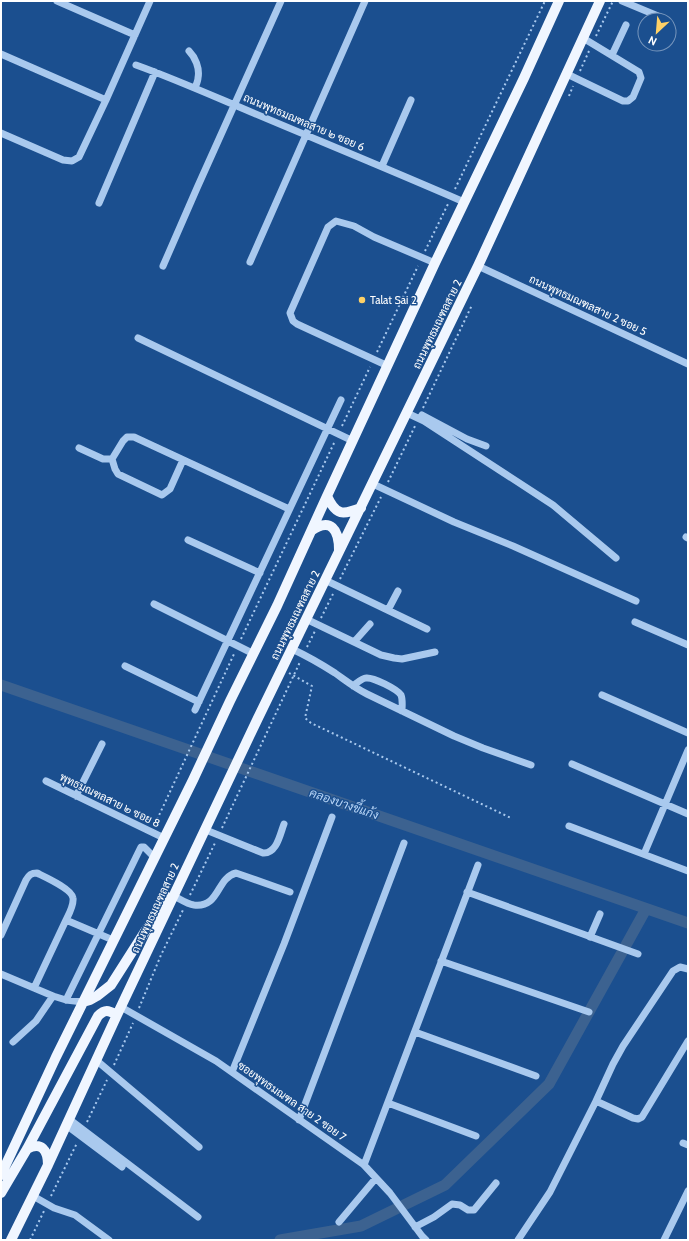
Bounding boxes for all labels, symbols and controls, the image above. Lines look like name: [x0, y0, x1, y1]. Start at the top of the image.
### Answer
north arrow: [637, 12, 677, 52]
text: N: [646, 33, 659, 49]
street label: ถนนพุทธมณฑลสาย ๒ ซอย 6: [240, 90, 367, 156]
street label: ถนนพุทธมณฑลสาย 2 ซอย 5: [526, 272, 649, 340]
street label: ถนนพุทธมณฑลสาย 2: [409, 277, 467, 372]
place label: Talat Sai 2: [370, 293, 417, 307]
marker: Talat Sai 2: [357, 295, 367, 305]
street label: ถนนพุทธมณฑลสาย 2: [267, 568, 325, 663]
street label: พุทธมณฑลสาย ๒ ซอย 8: [56, 770, 163, 832]
water label: คลองบางขี้แก้ง: [308, 782, 382, 823]
street label: ถนนพุทธมณฑลสาย 2: [128, 861, 184, 956]
street label: ซอยพุทธมณฑล สาย 2 ซอย 7: [234, 1058, 349, 1146]

